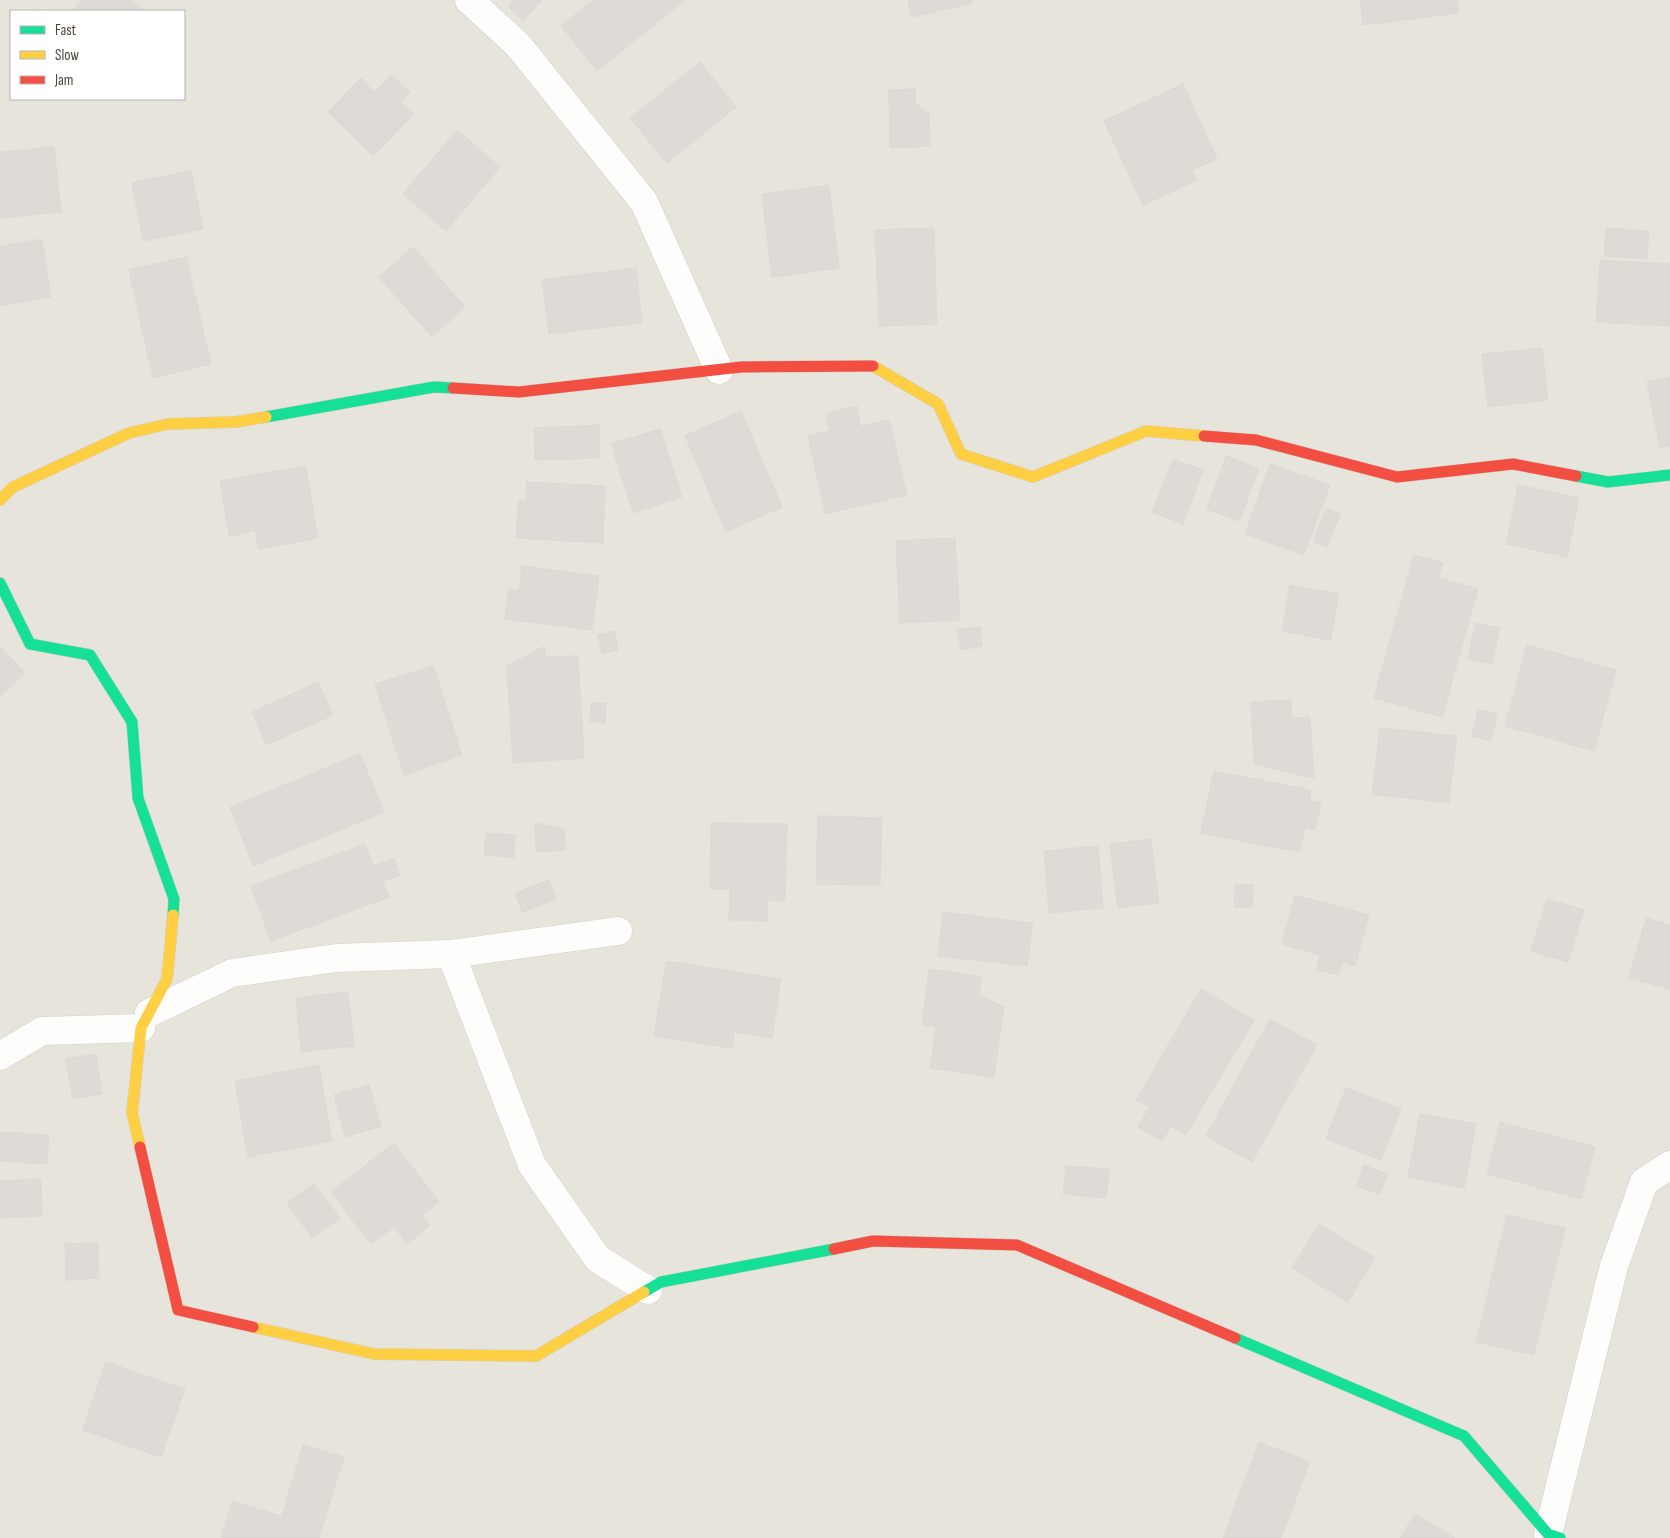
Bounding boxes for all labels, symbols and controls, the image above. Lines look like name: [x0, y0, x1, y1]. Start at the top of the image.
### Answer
legend: [10, 10, 185, 100]
text: Fast: [55, 21, 77, 40]
text: Slow: [55, 46, 79, 65]
text: Jam: [54, 71, 73, 90]

